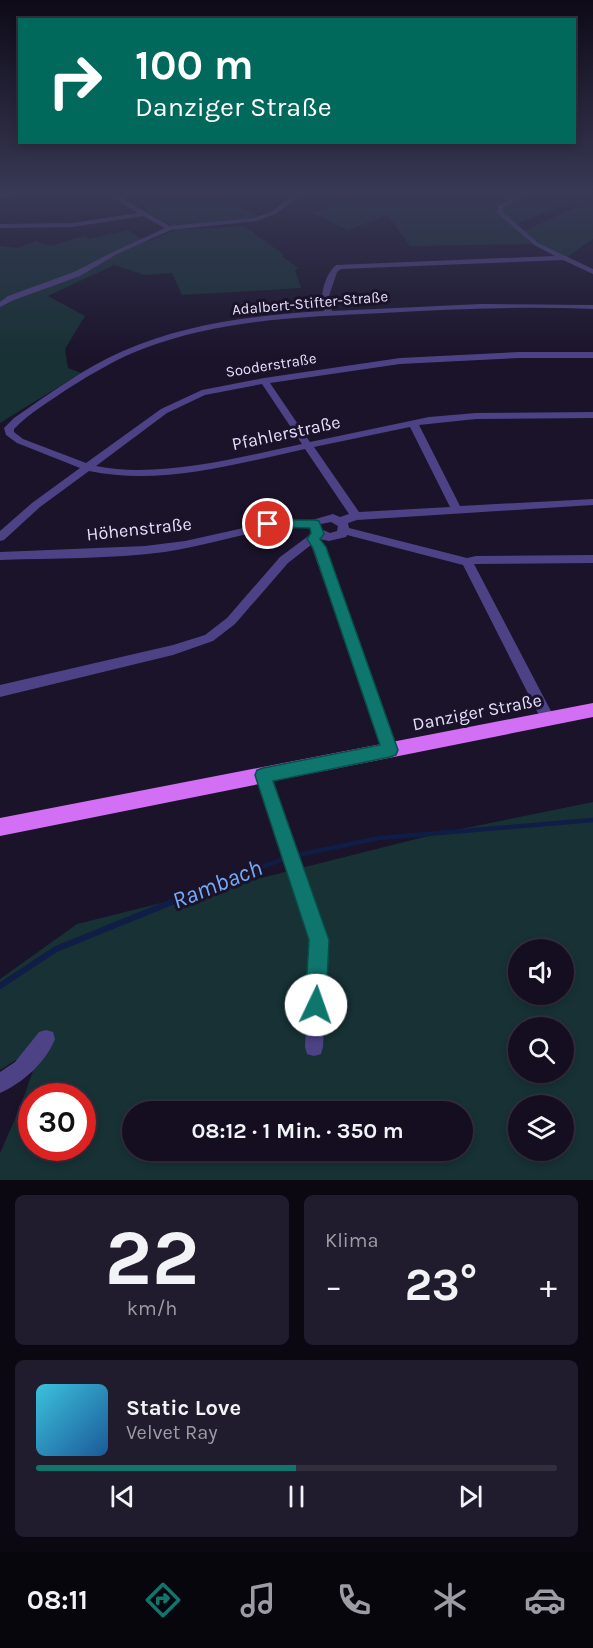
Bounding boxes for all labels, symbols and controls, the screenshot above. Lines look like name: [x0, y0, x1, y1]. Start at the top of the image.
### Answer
text: 100 m: [135, 40, 254, 90]
icon: right: [36, 42, 114, 120]
text: Danziger Straße: [135, 91, 332, 123]
street label: Adalbert-Stifter-Straße: [231, 287, 389, 319]
street label: Sooderstraße: [224, 349, 318, 381]
street label: Pfahlerstraße: [230, 411, 342, 455]
pin: [242, 498, 293, 549]
icon: arrive: [251, 507, 284, 540]
street label: Höhenstraße: [85, 513, 193, 545]
street label: Danziger Straße: [411, 689, 543, 735]
water label: Rambach: [168, 853, 266, 915]
map controls: [508, 939, 574, 1161]
button: sound: [508, 939, 574, 1005]
position arrow: [284, 973, 348, 1037]
button: search: [508, 1017, 574, 1083]
speed limit sign: 30: [18, 1083, 96, 1161]
button: layers: [508, 1095, 574, 1161]
text: 08:12 · 1 Min. · 350 m: [191, 1118, 404, 1144]
text: 22: [105, 1212, 199, 1304]
text: Klima: [325, 1229, 378, 1252]
text: 23°: [405, 1259, 477, 1311]
text: −: [325, 1267, 342, 1305]
text: +: [540, 1267, 557, 1305]
text: km/h: [127, 1297, 177, 1320]
text: Static Love: [126, 1395, 241, 1421]
text: Velvet Ray: [126, 1421, 218, 1444]
icon: previous: [106, 1480, 139, 1513]
icon: pause: [280, 1480, 313, 1513]
icon: next: [454, 1480, 487, 1513]
icon: directions: [142, 1579, 184, 1621]
icon: music: [237, 1579, 279, 1621]
icon: phone: [333, 1579, 375, 1621]
icon: climate: [429, 1579, 471, 1621]
icon: car: [524, 1579, 566, 1621]
text: 08:11: [27, 1584, 88, 1616]

